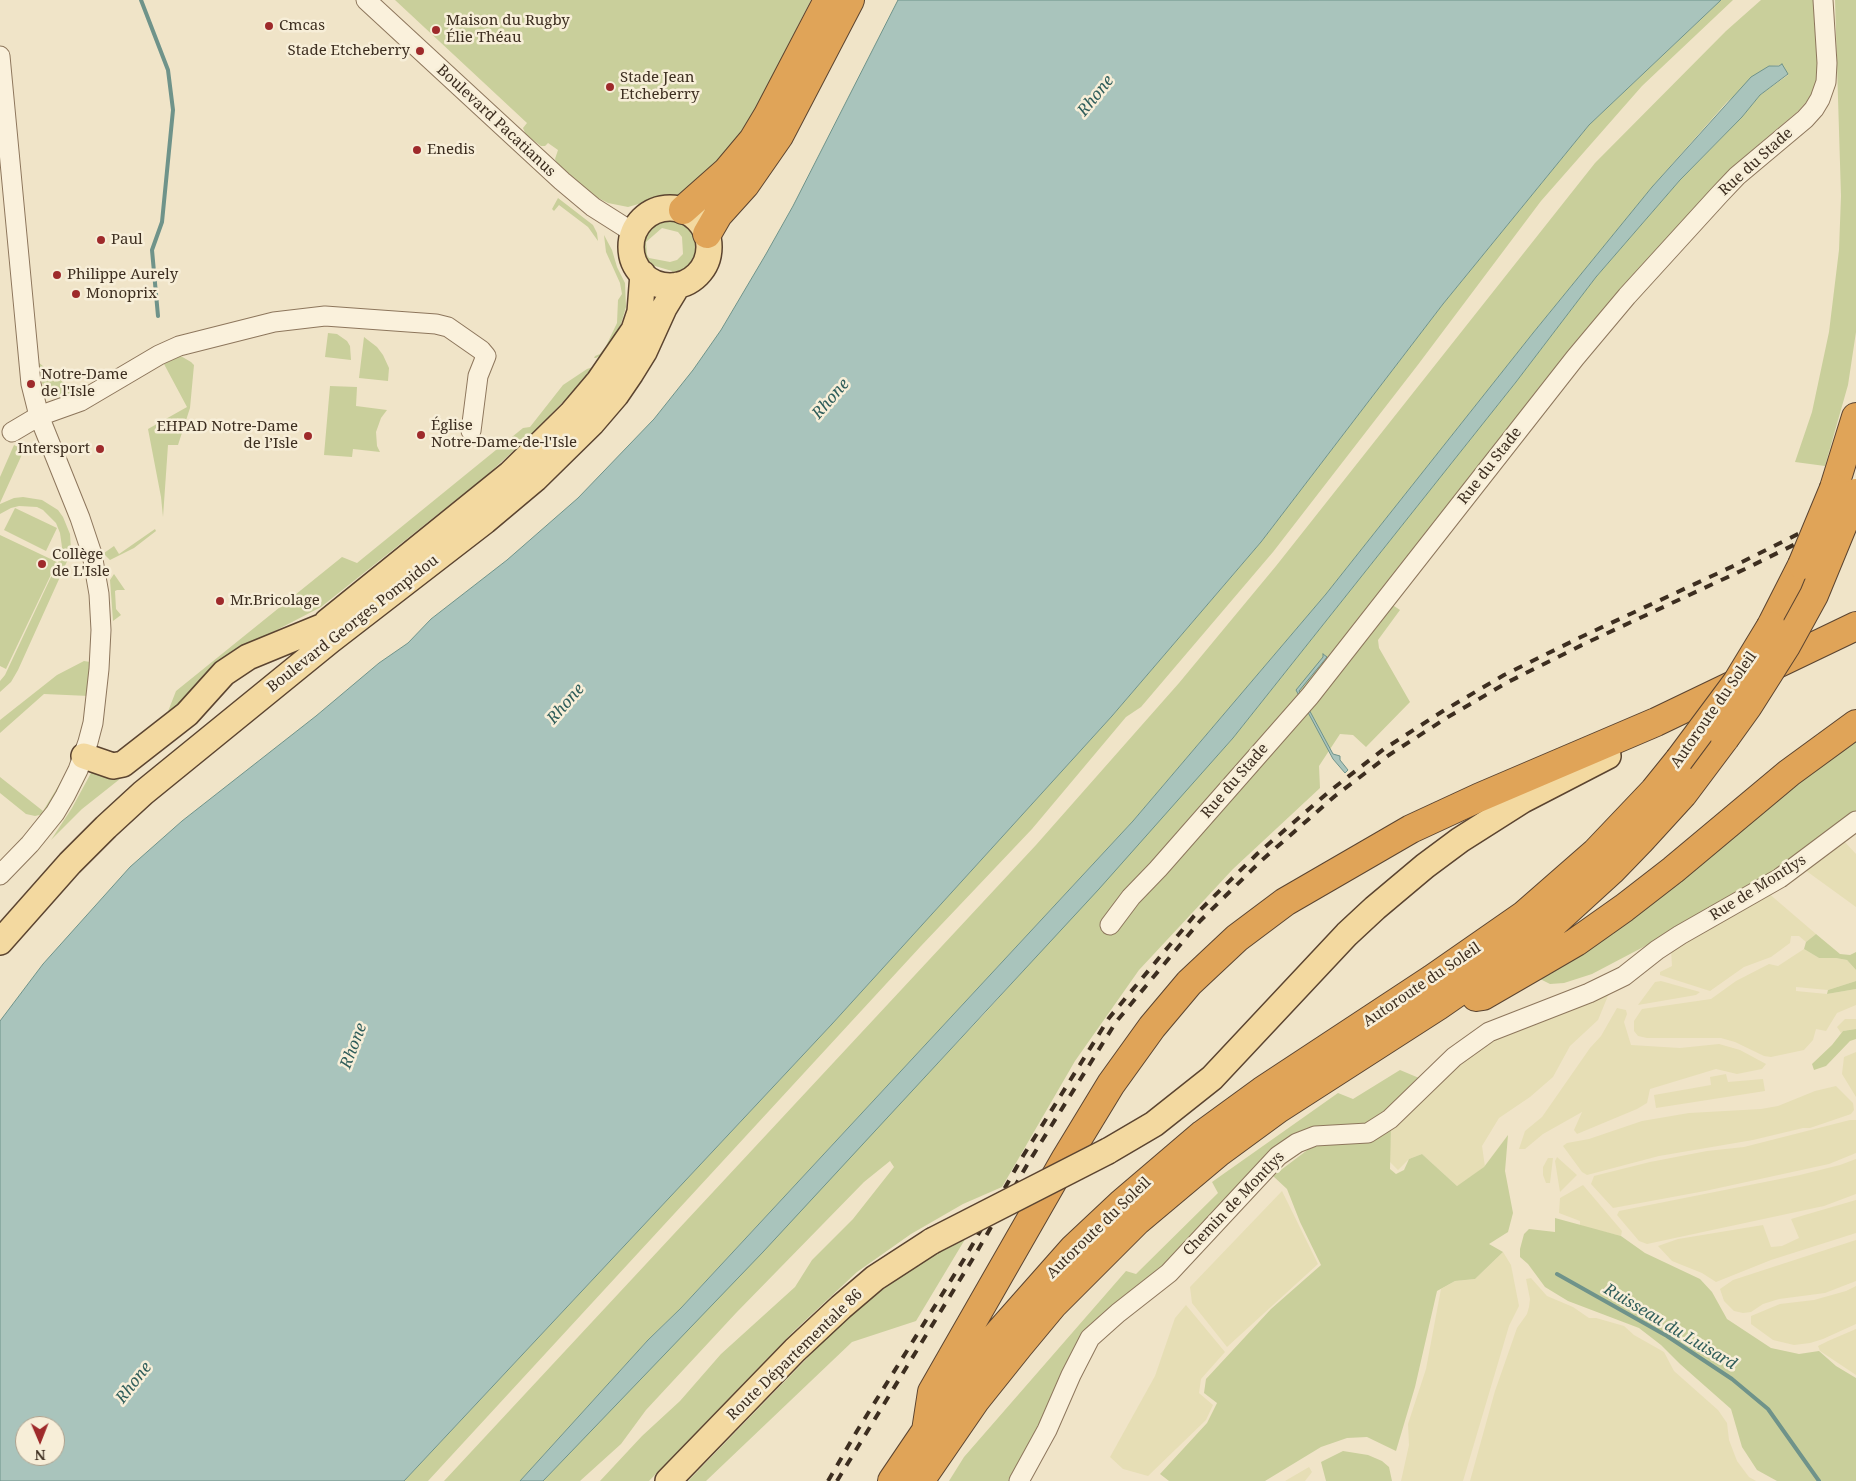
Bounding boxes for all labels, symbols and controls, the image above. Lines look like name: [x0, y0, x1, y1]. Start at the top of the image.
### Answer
place label: Maison du Rugby Élie Théau: [446, 12, 570, 47]
place label: Cmcas: [279, 17, 325, 35]
marker: Cmcas: [263, 20, 275, 32]
marker: Maison du Rugby Élie Théau: [430, 24, 442, 36]
place label: Stade Etcheberry: [288, 42, 410, 60]
marker: Stade Etcheberry: [414, 45, 426, 57]
street label: Boulevard Pacatianus: [433, 61, 559, 181]
place label: Stade Jean Etcheberry: [620, 69, 699, 104]
water label: Rhone: [1074, 72, 1118, 120]
marker: Stade Jean Etcheberry: [604, 81, 616, 93]
street label: Rue du Stade: [1715, 124, 1797, 200]
place label: Enedis: [427, 141, 475, 159]
marker: Enedis: [411, 144, 423, 156]
place label: Paul: [111, 231, 143, 249]
marker: Paul: [95, 234, 107, 246]
place label: Philippe Aurely: [67, 266, 178, 284]
marker: Philippe Aurely: [51, 269, 63, 281]
place label: Monoprix: [86, 285, 157, 303]
marker: Monoprix: [70, 288, 82, 300]
place label: Notre-Dame de l'Isle: [41, 366, 128, 401]
water label: Rhone: [808, 375, 854, 423]
marker: Notre-Dame de l'Isle: [25, 378, 37, 390]
place label: Église Notre-Dame-de-l'Isle: [431, 417, 577, 452]
place label: EHPAD Notre-Dame de l’Isle: [156, 418, 298, 453]
street label: Rue du Stade: [1454, 424, 1526, 508]
marker: Église Notre-Dame-de-l'Isle: [415, 429, 427, 441]
marker: EHPAD Notre-Dame de l’Isle: [302, 430, 314, 442]
place label: Intersport: [17, 440, 90, 458]
marker: Intersport: [94, 443, 106, 455]
place label: Collège de L'Isle: [52, 546, 110, 581]
street label: Boulevard Georges Pompidou: [264, 552, 442, 696]
marker: Collège de L'Isle: [36, 558, 48, 570]
place label: Mr.Bricolage: [230, 592, 320, 610]
marker: Mr.Bricolage: [214, 595, 226, 607]
street label: Autoroute du Soleil: [1667, 648, 1761, 772]
water label: Rhone: [543, 680, 589, 728]
street label: Rue du Stade: [1198, 740, 1272, 822]
street label: Rue de Montlys: [1707, 851, 1809, 925]
street label: Autoroute du Soleil: [1360, 939, 1484, 1031]
water label: Rhone: [337, 1021, 371, 1071]
street label: Chemin de Montlys: [1180, 1148, 1288, 1260]
street label: Autoroute du Soleil: [1043, 1174, 1155, 1282]
water label: Ruisseau du Luisard: [1600, 1280, 1740, 1374]
street label: Route Départementale 86: [724, 1286, 866, 1424]
water label: Rhone: [112, 1359, 156, 1407]
north arrow: [15, 1416, 65, 1466]
text: N: [35, 1446, 46, 1465]

